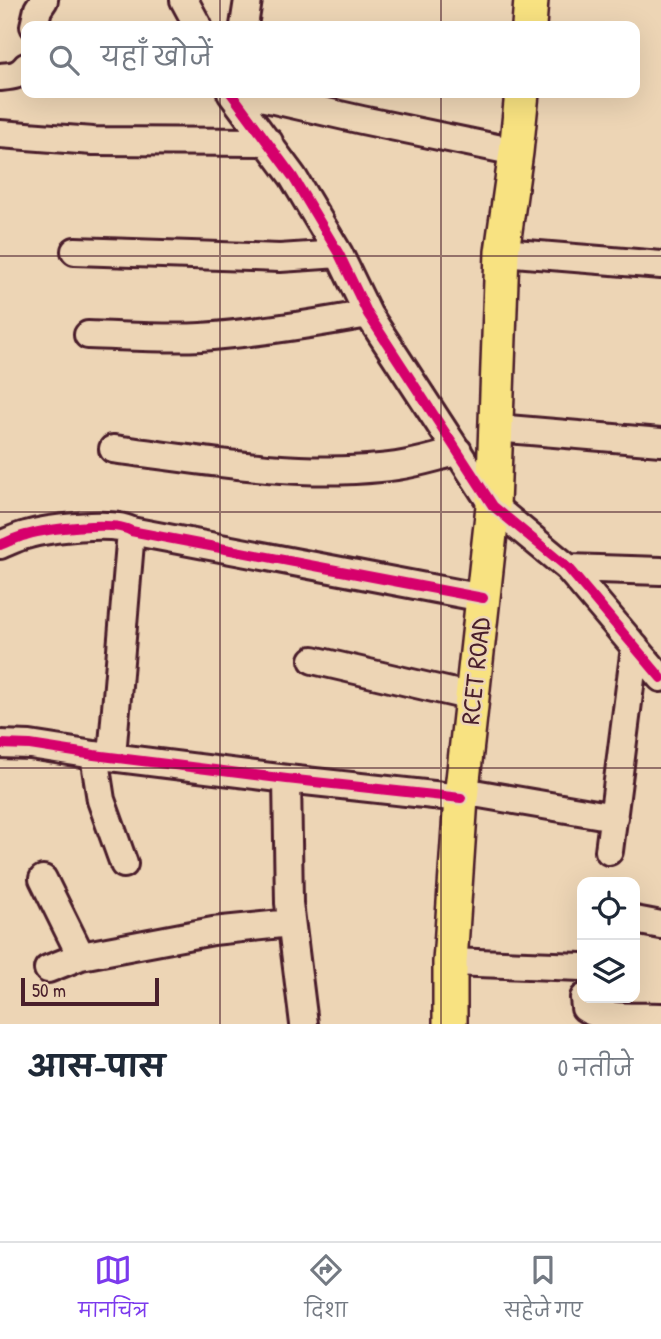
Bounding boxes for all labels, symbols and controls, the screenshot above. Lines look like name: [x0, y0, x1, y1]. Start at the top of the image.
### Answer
search box: [21, 21, 640, 98]
text: यहाँ खोजें: [101, 39, 212, 74]
icon: search: [45, 41, 83, 79]
street label: RCET ROAD: [452, 615, 498, 726]
map controls: [577, 877, 640, 1003]
button: locate: [577, 877, 640, 940]
button: layers: [577, 940, 640, 1003]
scale bar: [21, 975, 159, 1007]
text: 50 m: [32, 977, 66, 1003]
text: आस-पास: [28, 1046, 165, 1086]
text: 0 नतीजे: [558, 1052, 633, 1083]
tab: मानचित्र: [78, 1251, 148, 1331]
tab: दिशा: [305, 1251, 348, 1331]
tab: सहेजे गए: [504, 1251, 583, 1331]

